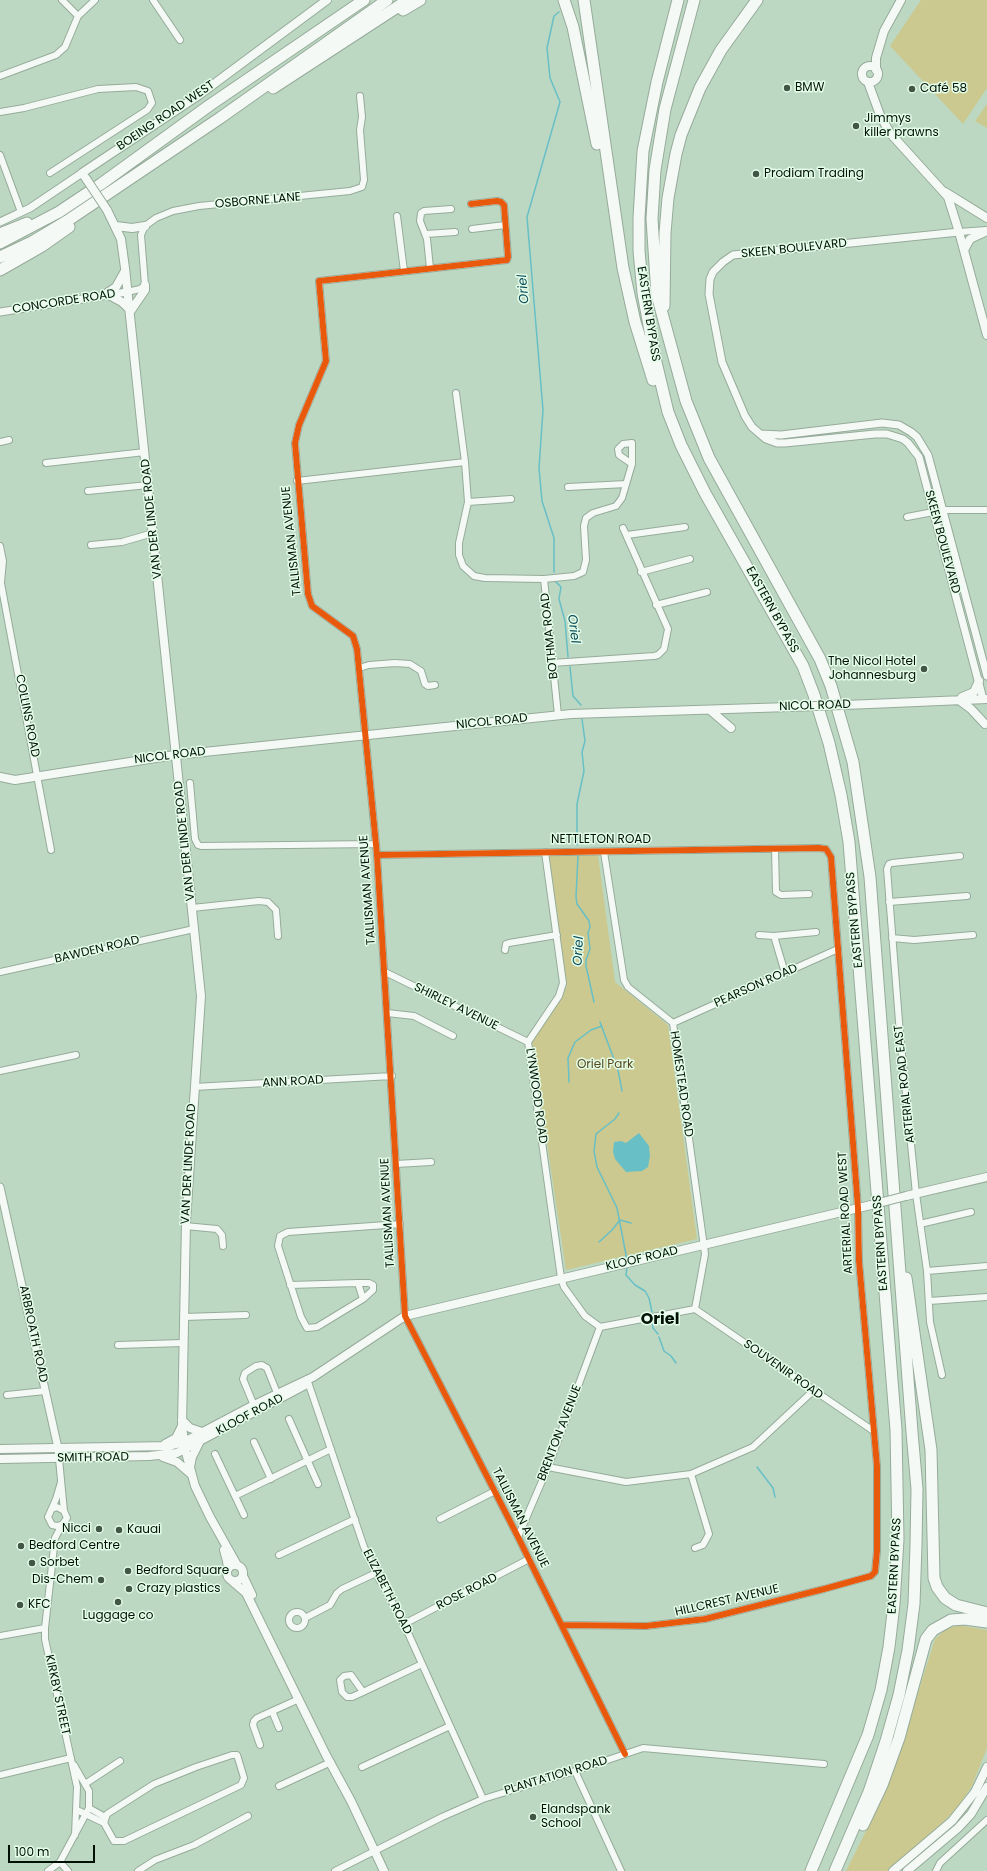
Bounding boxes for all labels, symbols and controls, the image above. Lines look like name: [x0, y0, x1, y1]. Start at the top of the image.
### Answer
street label: BOEING ROAD WEST: [114, 78, 218, 154]
place label: BMW: [795, 81, 824, 95]
place label: Café 58: [920, 82, 967, 96]
marker: BMW: [782, 83, 792, 93]
marker: Café 58: [907, 84, 917, 94]
place label: Jimmys killer prawns: [864, 112, 939, 140]
marker: Jimmys killer prawns: [851, 121, 861, 131]
place label: Prodiam Trading: [764, 167, 864, 181]
marker: Prodiam Trading: [751, 169, 761, 179]
street label: OSBORNE LANE: [214, 190, 302, 212]
street label: SKEEN BOULEVARD: [740, 236, 848, 262]
street label: EASTERN BYPASS: [633, 265, 663, 363]
water label: Oriel: [515, 274, 533, 304]
street label: CONCORDE ROAD: [11, 287, 117, 317]
street label: VAN DER LINDE ROAD: [139, 458, 165, 580]
street label: TALLISMAN AVENUE: [279, 486, 305, 596]
street label: SKEEN BOULEVARD: [921, 489, 963, 595]
street label: EASTERN BYPASS: [742, 564, 802, 656]
street label: BOTHMA ROAD: [538, 592, 562, 680]
water label: Oriel: [563, 613, 583, 645]
place label: The Nicol Hotel Johannesburg: [828, 655, 916, 683]
marker: The Nicol Hotel Johannesburg: [919, 664, 929, 674]
street label: COLLINS ROAD: [12, 673, 42, 759]
street label: NICOL ROAD: [779, 698, 851, 714]
street label: NICOL ROAD: [456, 711, 528, 733]
street label: NICOL ROAD: [134, 744, 206, 768]
street label: VAN DER LINDE ROAD: [172, 780, 198, 902]
street label: NETTLETON ROAD: [551, 833, 651, 847]
street label: TALLISMAN AVENUE: [357, 835, 379, 945]
street label: EASTERN BYPASS: [844, 871, 866, 969]
street label: BAWDEN ROAD: [53, 933, 141, 967]
water label: Oriel: [570, 936, 588, 966]
street label: PEARSON ROAD: [712, 961, 800, 1011]
street label: SHIRLEY AVENUE: [411, 980, 501, 1034]
street label: ARTERIAL ROAD EAST: [892, 1024, 918, 1144]
street label: HOMESTEAD ROAD: [666, 1030, 696, 1138]
street label: LYNWOOD ROAD: [522, 1047, 550, 1145]
park label: Oriel Park: [577, 1058, 633, 1072]
street label: ANN ROAD: [262, 1073, 324, 1091]
street label: VAN DER LINDE ROAD: [179, 1103, 199, 1225]
street label: ARTERIAL ROAD WEST: [836, 1151, 856, 1275]
street label: TALLISMAN AVENUE: [378, 1158, 398, 1268]
street label: EASTERN BYPASS: [870, 1194, 892, 1292]
street label: KLOOF ROAD: [604, 1244, 680, 1274]
street label: ARBROATH ROAD: [16, 1284, 50, 1384]
district label: Oriel: [641, 1310, 679, 1330]
street label: SOUVENIR ROAD: [740, 1337, 826, 1403]
street label: BRENTON AVENUE: [535, 1383, 585, 1483]
street label: KLOOF ROAD: [214, 1391, 286, 1439]
street label: SMITH ROAD: [57, 1450, 129, 1466]
street label: TALLISMAN AVENUE: [489, 1466, 551, 1570]
street label: EASTERN BYPASS: [885, 1518, 905, 1614]
place label: Nicci: [62, 1522, 91, 1536]
place label: Kauai: [127, 1523, 161, 1537]
marker: Nicci: [94, 1524, 104, 1534]
marker: Kauai: [114, 1525, 124, 1535]
place label: Bedford Centre: [29, 1539, 120, 1553]
marker: Bedford Centre: [16, 1541, 26, 1551]
street label: ELIZABETH ROAD: [359, 1547, 415, 1637]
place label: Sorbet: [40, 1556, 79, 1570]
marker: Sorbet: [27, 1558, 37, 1568]
place label: Bedford Square: [136, 1564, 229, 1578]
marker: Bedford Square: [123, 1566, 133, 1576]
street label: ROSE ROAD: [434, 1571, 500, 1613]
place label: Dis-Chem: [32, 1573, 93, 1587]
marker: Dis-Chem: [96, 1575, 106, 1585]
place label: Crazy plastics: [137, 1582, 221, 1596]
street label: HILLCREST AVENUE: [674, 1582, 780, 1620]
marker: Crazy plastics: [124, 1584, 134, 1594]
marker: Luggage co: [113, 1597, 123, 1607]
place label: KFC: [28, 1598, 50, 1612]
marker: KFC: [15, 1600, 25, 1610]
place label: Luggage co: [83, 1609, 153, 1623]
street label: KIRKBY STREET: [41, 1653, 73, 1737]
street label: PLANTATION ROAD: [503, 1753, 609, 1799]
place label: Elandspank School: [541, 1803, 610, 1831]
marker: Elandspank School: [528, 1812, 538, 1822]
scale bar: [10, 1837, 97, 1863]
text: 100 m: [15, 1843, 49, 1860]

